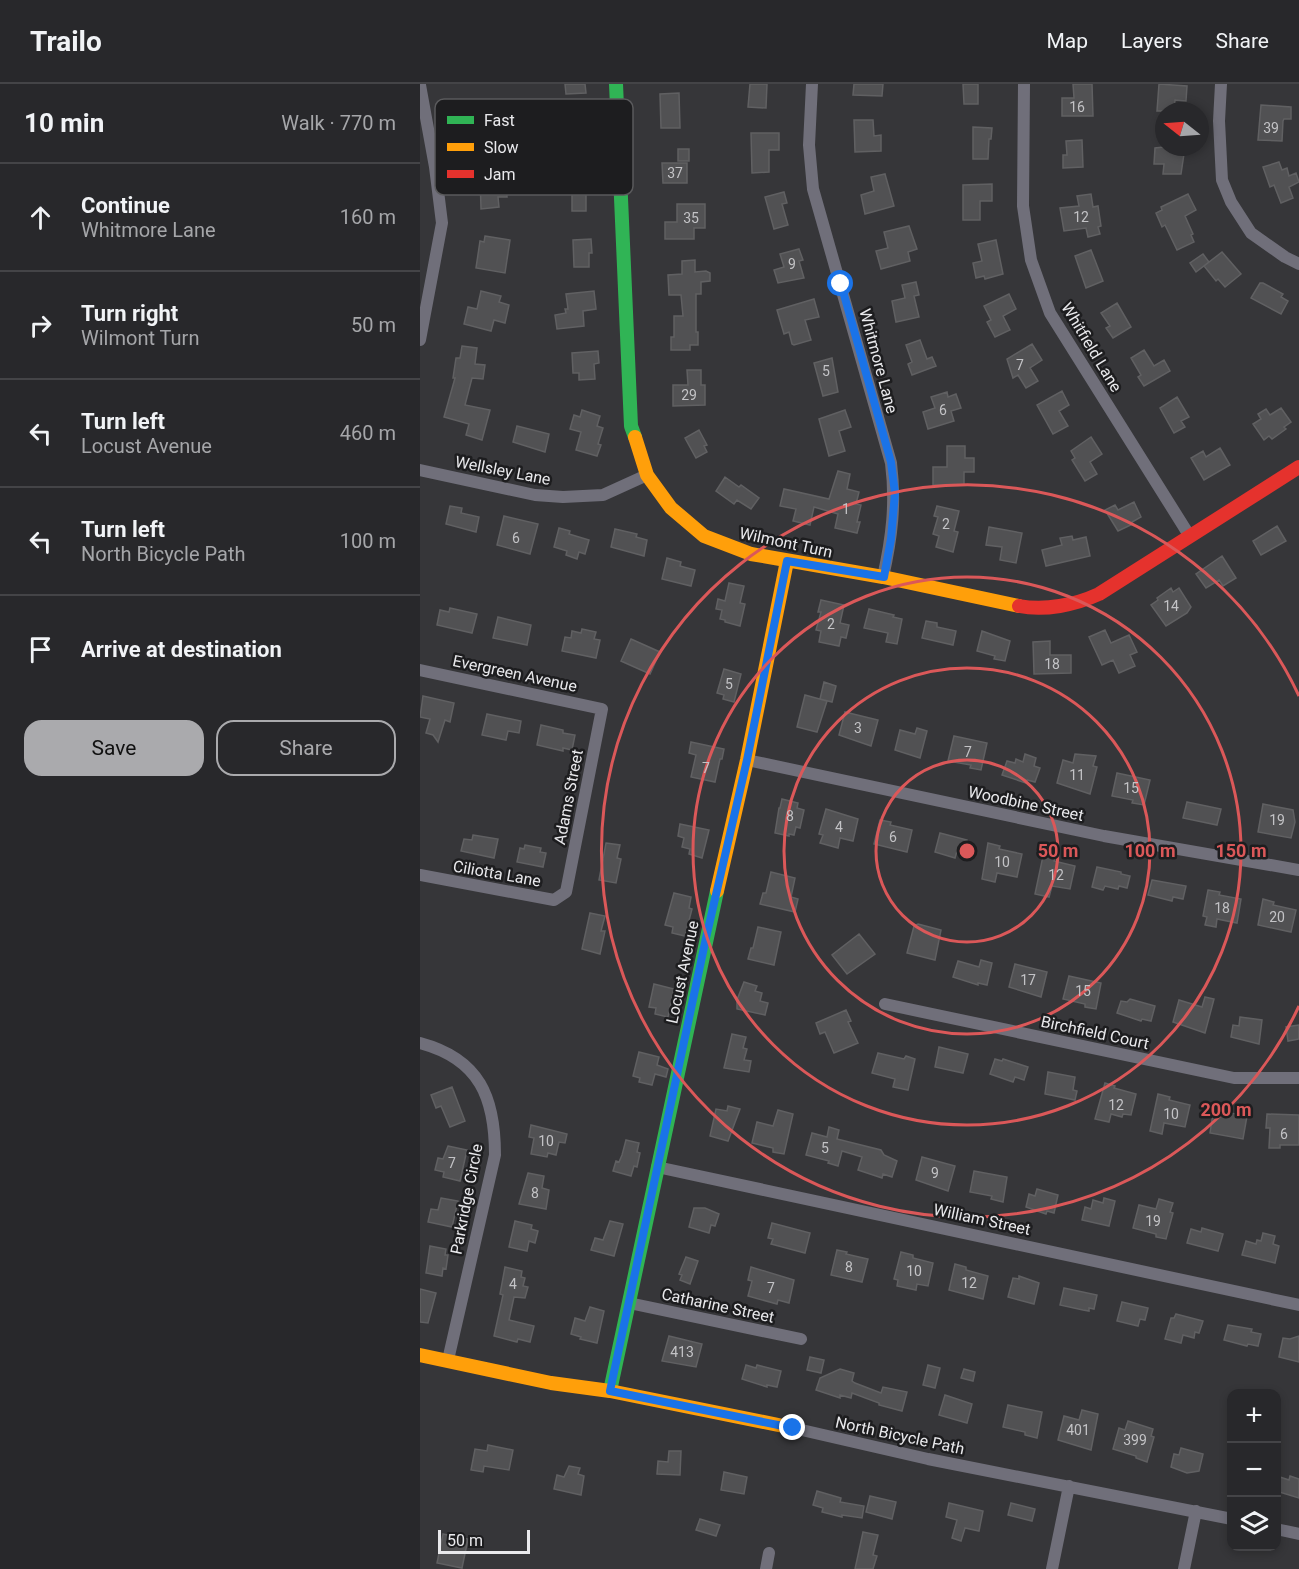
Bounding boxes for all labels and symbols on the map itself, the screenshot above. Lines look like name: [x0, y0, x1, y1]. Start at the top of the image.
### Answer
legend: [435, 99, 633, 195]
house number: 16: [1069, 99, 1085, 115]
north arrow: [1155, 102, 1209, 156]
text: Fast: [484, 111, 515, 130]
house number: 39: [1263, 120, 1279, 136]
text: Slow: [484, 138, 519, 157]
text: Jam: [484, 165, 516, 184]
house number: 37: [667, 165, 683, 181]
house number: 12: [1073, 209, 1089, 225]
house number: 35: [683, 210, 699, 226]
house number: 9: [788, 256, 796, 272]
route start: [827, 270, 853, 296]
street label: Whitfield Lane: [1057, 299, 1126, 395]
street label: Whitmore Lane: [855, 307, 902, 416]
house number: 7: [1016, 357, 1024, 373]
house number: 5: [822, 363, 830, 379]
house number: 29: [681, 387, 697, 403]
house number: 6: [939, 402, 947, 418]
street label: Wellsley Lane: [454, 452, 552, 489]
house number: 1: [842, 501, 850, 517]
house number: 2: [942, 516, 950, 532]
street label: Wilmont Turn: [738, 523, 834, 562]
house number: 6: [512, 530, 520, 546]
house number: 14: [1163, 598, 1179, 614]
house number: 2: [827, 616, 835, 632]
street label: Evergreen Avenue: [451, 651, 579, 696]
house number: 18: [1044, 656, 1060, 672]
house number: 5: [725, 676, 733, 692]
house number: 3: [854, 720, 862, 736]
house number: 7: [964, 744, 972, 760]
street label: Adams Street: [550, 748, 587, 846]
house number: 7: [702, 760, 710, 776]
house number: 11: [1069, 767, 1085, 783]
house number: 15: [1123, 780, 1139, 796]
street label: Woodbine Street: [966, 782, 1085, 825]
house number: 8: [786, 808, 794, 824]
house number: 19: [1269, 812, 1285, 828]
house number: 4: [835, 819, 843, 835]
house number: 6: [889, 829, 897, 845]
text: 50 m: [1038, 840, 1078, 861]
text: 100 m: [1124, 840, 1176, 861]
text: 150 m: [1215, 840, 1267, 861]
centre of rings: [957, 841, 977, 861]
house number: 10: [994, 854, 1010, 870]
street label: Ciliotta Lane: [451, 856, 542, 891]
house number: 12: [1048, 867, 1064, 883]
house number: 18: [1214, 900, 1230, 916]
house number: 20: [1269, 909, 1285, 925]
street label: Locust Avenue: [662, 919, 703, 1025]
house number: 17: [1020, 972, 1036, 988]
house number: 15: [1075, 983, 1091, 999]
street label: Birchfield Court: [1039, 1012, 1151, 1053]
house number: 12: [1108, 1097, 1124, 1113]
text: 200 m: [1200, 1099, 1252, 1120]
house number: 10: [1163, 1106, 1179, 1122]
house number: 6: [1280, 1126, 1288, 1142]
house number: 10: [538, 1133, 554, 1149]
house number: 5: [821, 1140, 829, 1156]
street label: Parkridge Circle: [446, 1142, 487, 1256]
house number: 7: [448, 1155, 456, 1171]
house number: 9: [931, 1165, 939, 1181]
house number: 8: [531, 1185, 539, 1201]
street label: William Street: [932, 1200, 1032, 1239]
house number: 19: [1145, 1213, 1161, 1229]
house number: 8: [845, 1259, 853, 1275]
house number: 10: [906, 1263, 922, 1279]
house number: 12: [961, 1275, 977, 1291]
house number: 4: [509, 1276, 517, 1292]
house number: 7: [767, 1280, 775, 1296]
street label: Catharine Street: [660, 1284, 776, 1327]
house number: 413: [670, 1344, 694, 1360]
street label: North Bicycle Path: [834, 1413, 966, 1458]
route end: [779, 1414, 805, 1440]
house number: 401: [1066, 1422, 1090, 1438]
house number: 399: [1123, 1432, 1147, 1448]
scale bar: [438, 1527, 530, 1554]

